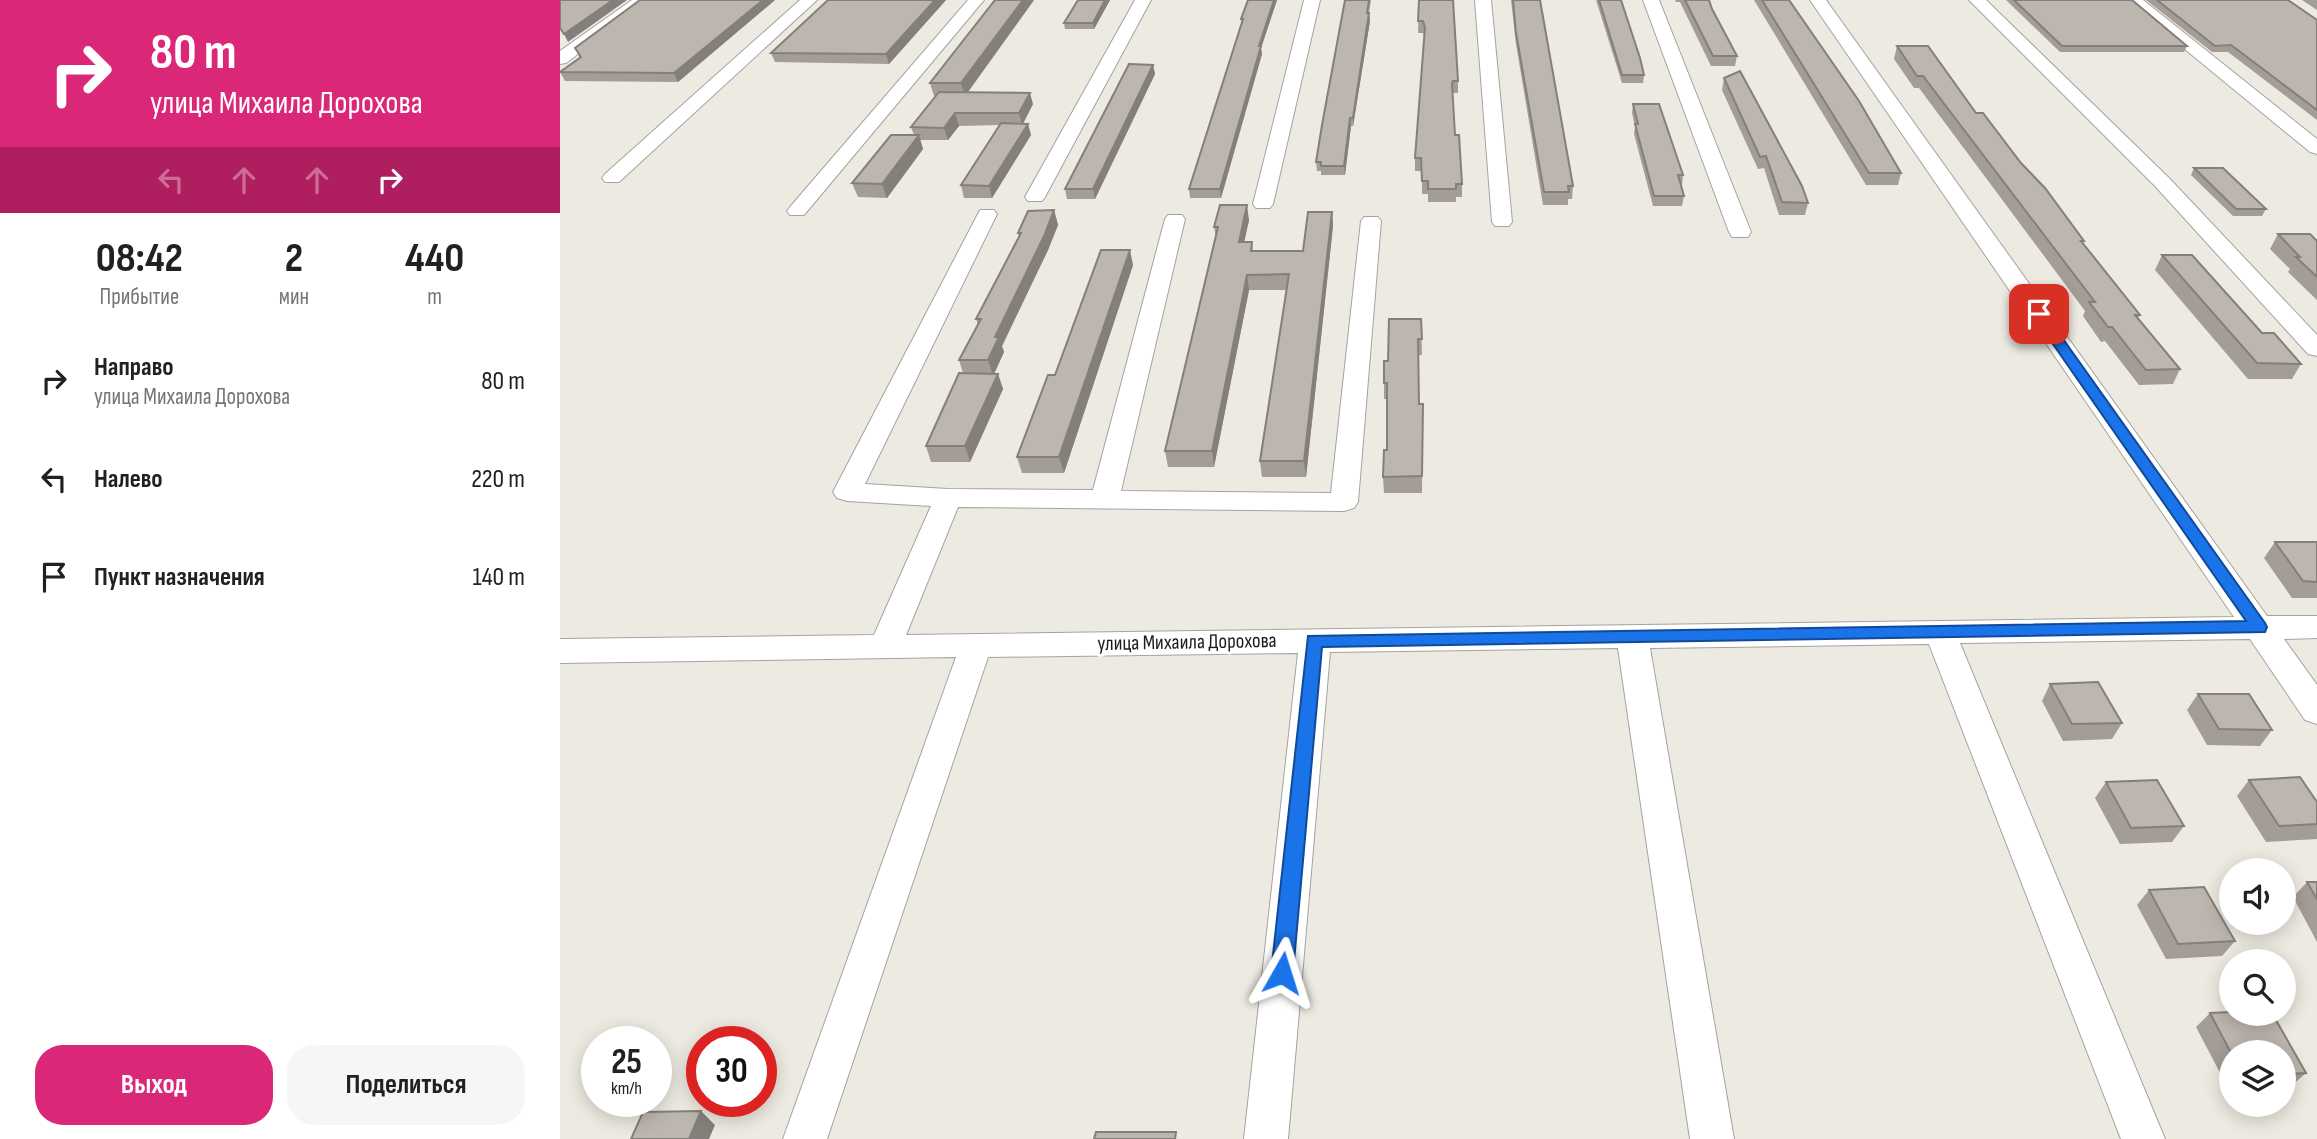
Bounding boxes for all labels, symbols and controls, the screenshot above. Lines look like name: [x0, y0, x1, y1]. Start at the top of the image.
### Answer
text: 80 m: [150, 24, 237, 83]
icon: right: [35, 28, 126, 119]
text: улица Михаила Дорохова: [150, 84, 423, 123]
icon: left: [152, 161, 190, 199]
icon: ahead: [225, 161, 263, 199]
icon: ahead: [298, 161, 336, 199]
icon: right: [371, 161, 409, 199]
text: 08:42: [96, 233, 183, 284]
text: 2: [285, 233, 303, 284]
text: 440: [405, 233, 464, 284]
text: Прибытие: [100, 283, 179, 311]
text: мин: [279, 283, 309, 311]
text: m: [427, 283, 442, 311]
pin: [2009, 284, 2069, 344]
icon: arrive: [2020, 295, 2058, 333]
text: Направо: [94, 352, 173, 383]
icon: right: [35, 362, 73, 400]
text: 80 m: [481, 366, 525, 397]
text: улица Михаила Дорохова: [94, 383, 290, 411]
icon: left: [35, 460, 73, 498]
text: Налево: [94, 464, 163, 495]
text: 220 m: [471, 464, 525, 495]
icon: arrive: [35, 558, 73, 596]
text: Пункт назначения: [94, 562, 265, 593]
text: 140 m: [473, 562, 525, 593]
street label: улица Михаила Дорохова: [1097, 628, 1277, 656]
map controls: [2219, 858, 2296, 1117]
button: sound: [2219, 858, 2296, 935]
position arrow: [1245, 936, 1319, 1010]
button: search: [2219, 949, 2296, 1026]
speed limit sign: 30: [686, 1026, 777, 1117]
button: layers: [2219, 1040, 2296, 1117]
text: 25: [611, 1041, 642, 1084]
button: Выход: [35, 1045, 273, 1125]
button: Поделиться: [287, 1045, 525, 1125]
text: km/h: [611, 1078, 642, 1099]

